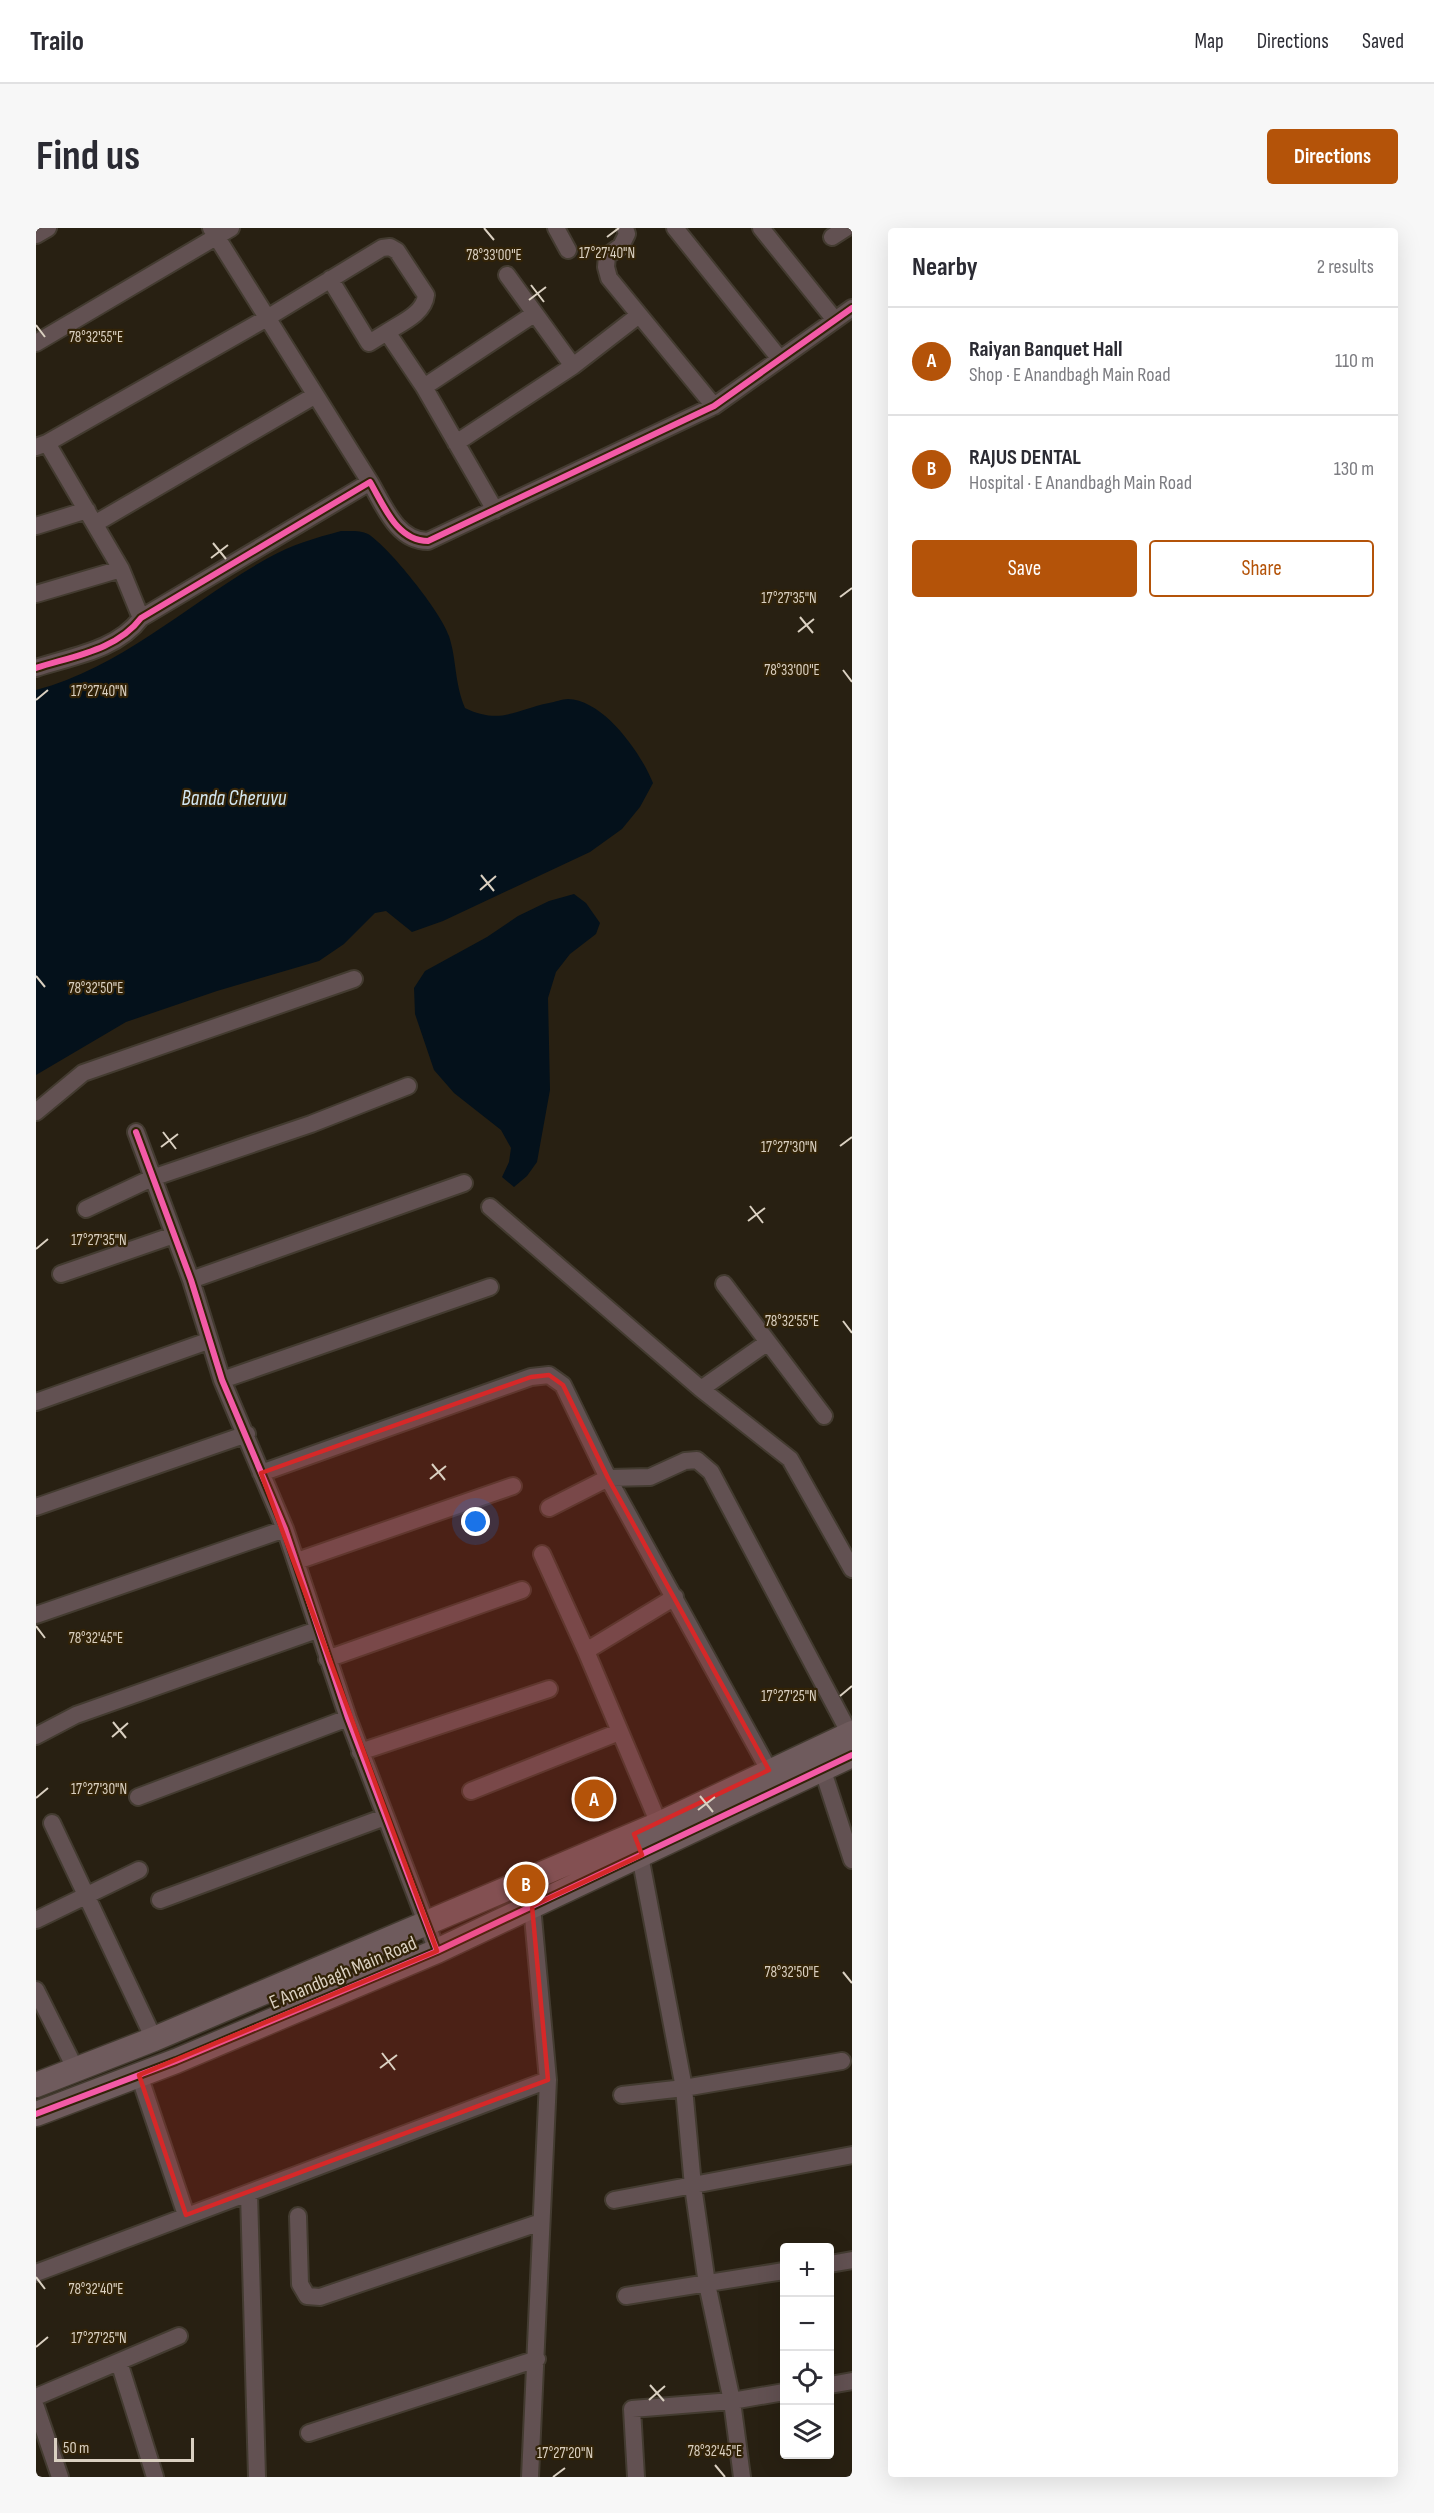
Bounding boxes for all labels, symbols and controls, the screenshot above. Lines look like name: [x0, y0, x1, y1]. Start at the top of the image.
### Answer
text: Trailo: [30, 25, 84, 58]
text: Map: [1194, 29, 1224, 54]
text: Directions: [1257, 29, 1329, 54]
text: Saved: [1362, 29, 1404, 54]
button: Directions: [1267, 129, 1398, 184]
text: Find us: [36, 131, 140, 182]
text: 17°27'40"N: [579, 244, 635, 263]
text: 78°33'00"E: [466, 246, 522, 265]
text: Nearby: [912, 252, 978, 283]
text: 2 results: [1317, 255, 1374, 279]
text: 78°32'55"E: [69, 328, 123, 347]
text: Raiyan Banquet Hall: [969, 336, 1122, 363]
text: A: [927, 349, 936, 373]
text: 110 m: [1335, 349, 1374, 373]
text: Shop · E Anandbagh Main Road: [969, 363, 1171, 387]
text: RAJUS DENTAL: [969, 444, 1081, 471]
text: B: [927, 457, 936, 481]
text: 130 m: [1334, 457, 1374, 481]
text: Hospital · E Anandbagh Main Road: [969, 471, 1192, 495]
button: Save: [912, 540, 1137, 597]
button: Share: [1149, 540, 1374, 597]
text: 17°27'35"N: [761, 589, 817, 608]
text: 78°33'00"E: [764, 661, 820, 680]
text: 17°27'40"N: [71, 682, 127, 701]
water label: Banda Cheruvu: [182, 786, 287, 811]
text: 78°32'50"E: [69, 979, 123, 998]
text: 17°27'30"N: [761, 1138, 817, 1157]
text: 17°27'35"N: [71, 1231, 127, 1250]
text: 78°32'55"E: [765, 1312, 819, 1331]
your location: [461, 1507, 490, 1536]
text: 78°32'45"E: [69, 1629, 123, 1648]
text: 17°27'25"N: [761, 1687, 817, 1706]
pin: A: [574, 1776, 614, 1822]
text: 17°27'30"N: [71, 1780, 127, 1799]
pin: B: [506, 1862, 546, 1906]
street label: E Anandbagh Main Road: [266, 1931, 420, 2015]
text: 78°32'50"E: [765, 1963, 819, 1982]
map controls: [780, 2243, 834, 2459]
button: +: [780, 2243, 834, 2297]
text: 78°32'40"E: [68, 2280, 124, 2299]
button: −: [780, 2297, 834, 2351]
text: 17°27'25"N: [71, 2329, 127, 2348]
button: locate: [780, 2351, 834, 2405]
button: layers: [780, 2405, 834, 2459]
scale bar: [54, 2435, 194, 2462]
text: 50 m: [63, 2439, 89, 2458]
text: 78°32'45"E: [688, 2442, 742, 2461]
text: 17°27'20"N: [537, 2444, 593, 2463]

